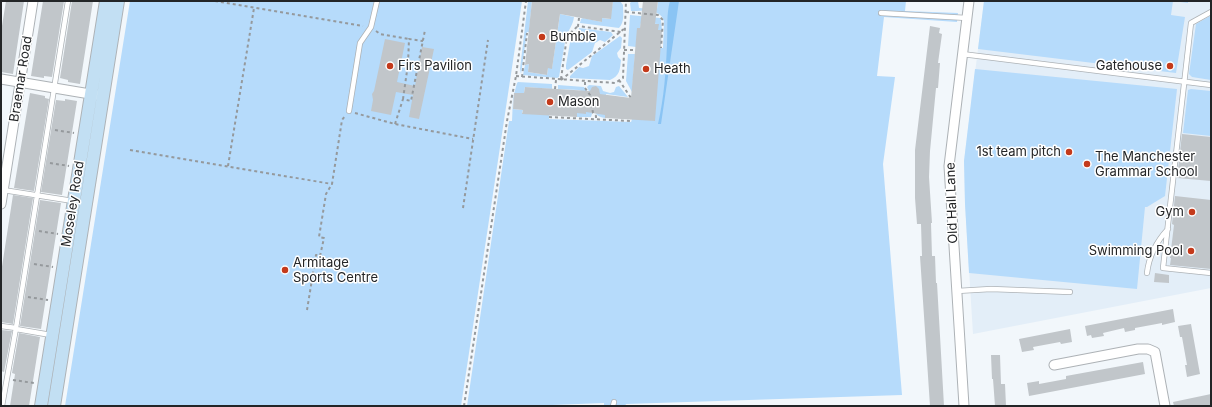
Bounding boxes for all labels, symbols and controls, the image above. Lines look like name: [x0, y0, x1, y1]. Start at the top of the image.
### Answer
place label: Bumble: [550, 29, 596, 45]
marker: Bumble: [537, 32, 547, 42]
street label: Braemar Road: [7, 35, 35, 123]
place label: Firs Pavilion: [398, 58, 472, 74]
place label: Gatehouse: [1096, 58, 1162, 74]
marker: Firs Pavilion: [385, 61, 395, 71]
place label: Heath: [654, 61, 691, 77]
marker: Gatehouse: [1165, 61, 1175, 71]
marker: Heath: [641, 64, 651, 74]
place label: Mason: [558, 94, 599, 110]
marker: Mason: [545, 97, 555, 107]
place label: 1st team pitch: [976, 144, 1061, 160]
marker: 1st team pitch: [1064, 147, 1074, 157]
place label: The Manchester Grammar School: [1095, 149, 1198, 180]
marker: The Manchester Grammar School: [1082, 159, 1092, 169]
street label: Moseley Road: [59, 160, 87, 248]
street label: Old Hall Lane: [943, 162, 961, 244]
place label: Gym: [1156, 204, 1184, 220]
marker: Gym: [1187, 207, 1197, 217]
place label: Swimming Pool: [1089, 243, 1183, 259]
marker: Swimming Pool: [1186, 246, 1196, 256]
place label: Armitage Sports Centre: [293, 255, 378, 286]
marker: Armitage Sports Centre: [280, 265, 290, 275]

